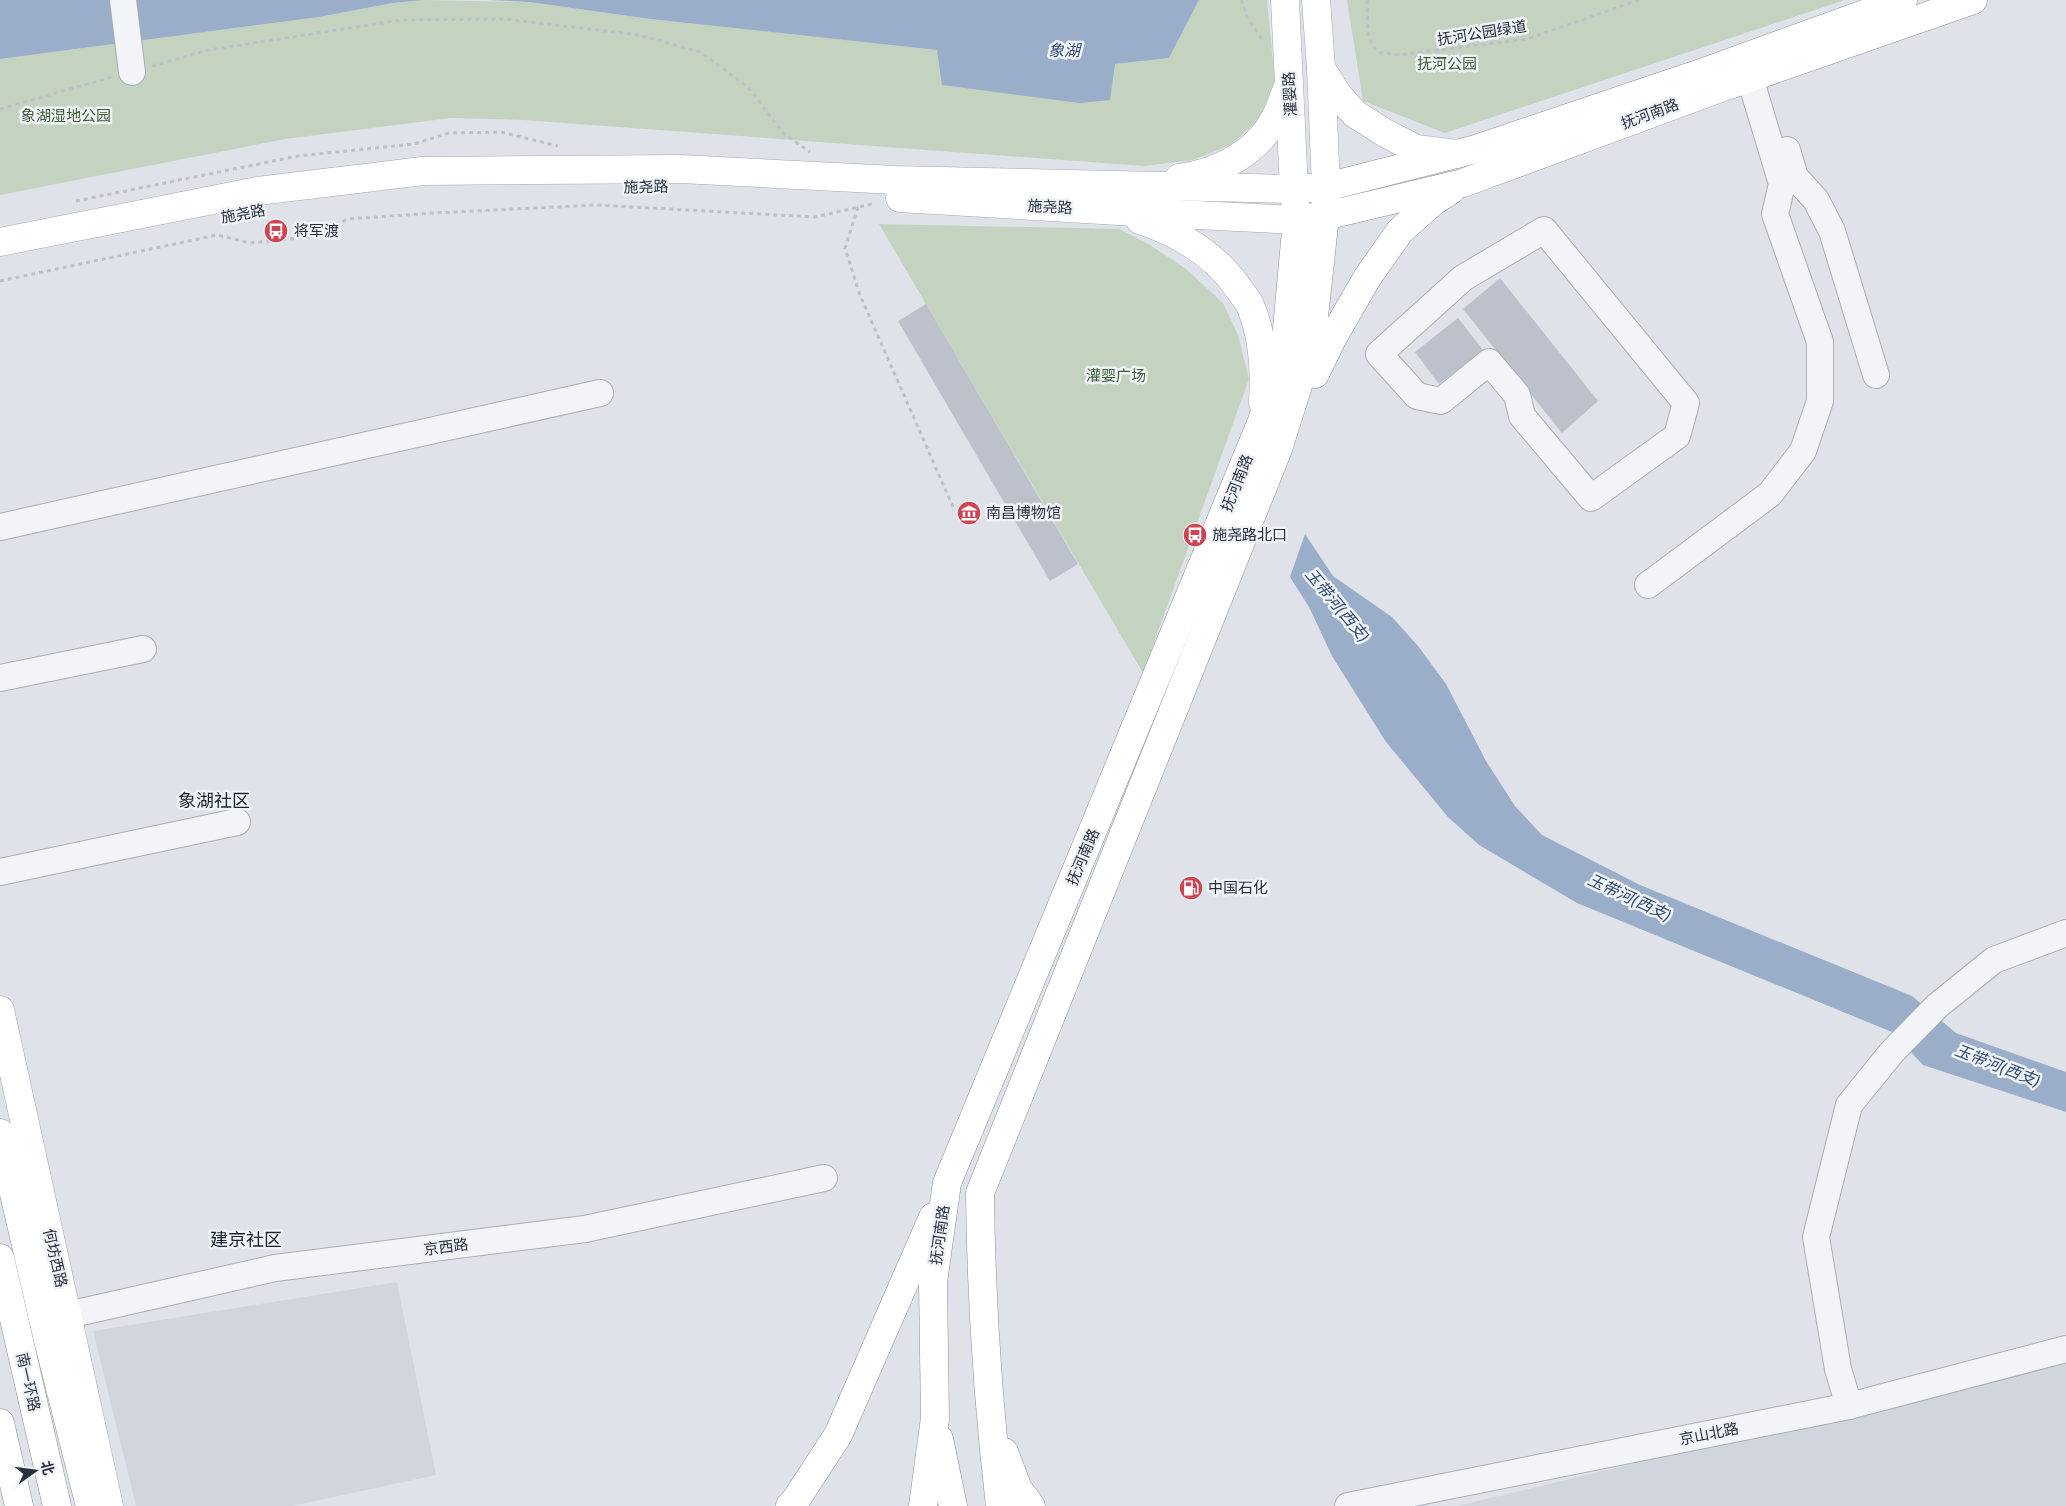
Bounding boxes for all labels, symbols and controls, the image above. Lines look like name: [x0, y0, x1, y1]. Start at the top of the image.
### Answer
street label: 抚河公园绿道: [1436, 16, 1528, 50]
water label: 象湖: [1048, 40, 1083, 62]
park label: 抚河公园: [1417, 54, 1477, 74]
street label: 灌婴路: [1279, 71, 1301, 117]
street label: 抚河南路: [1618, 94, 1682, 134]
park label: 象湖湿地公园: [21, 106, 111, 126]
street label: 施尧路: [623, 177, 669, 197]
street label: 施尧路: [1027, 196, 1073, 218]
street label: 施尧路: [219, 200, 267, 228]
bus stop icon: 将军渡: [263, 218, 289, 244]
place label: 将军渡: [294, 221, 339, 241]
park label: 灌婴广场: [1086, 366, 1146, 386]
street label: 抚河南路: [1216, 451, 1258, 515]
museum icon: 南昌博物馆: [956, 500, 982, 526]
place label: 南昌博物馆: [986, 503, 1061, 523]
bus stop icon: 施尧路北口: [1182, 522, 1208, 548]
place label: 施尧路北口: [1212, 525, 1287, 545]
water label: 玉带河(西支): [1300, 564, 1375, 647]
district label: 象湖社区: [178, 789, 250, 813]
street label: 抚河南路: [1062, 825, 1104, 889]
water label: 玉带河(西支): [1584, 869, 1675, 927]
fuel station icon: 中国石化: [1178, 875, 1204, 901]
place label: 中国石化: [1208, 878, 1268, 898]
water label: 玉带河(西支): [1952, 1040, 2044, 1092]
street label: 抚河南路: [926, 1204, 954, 1266]
street label: 何坊西路: [39, 1227, 71, 1289]
district label: 建京社区: [210, 1228, 282, 1252]
street label: 京西路: [422, 1234, 470, 1260]
street label: 南一环路: [12, 1351, 44, 1413]
street label: 京山北路: [1678, 1418, 1740, 1450]
north arrow: [10, 1446, 60, 1496]
text: 北: [36, 1459, 58, 1477]

